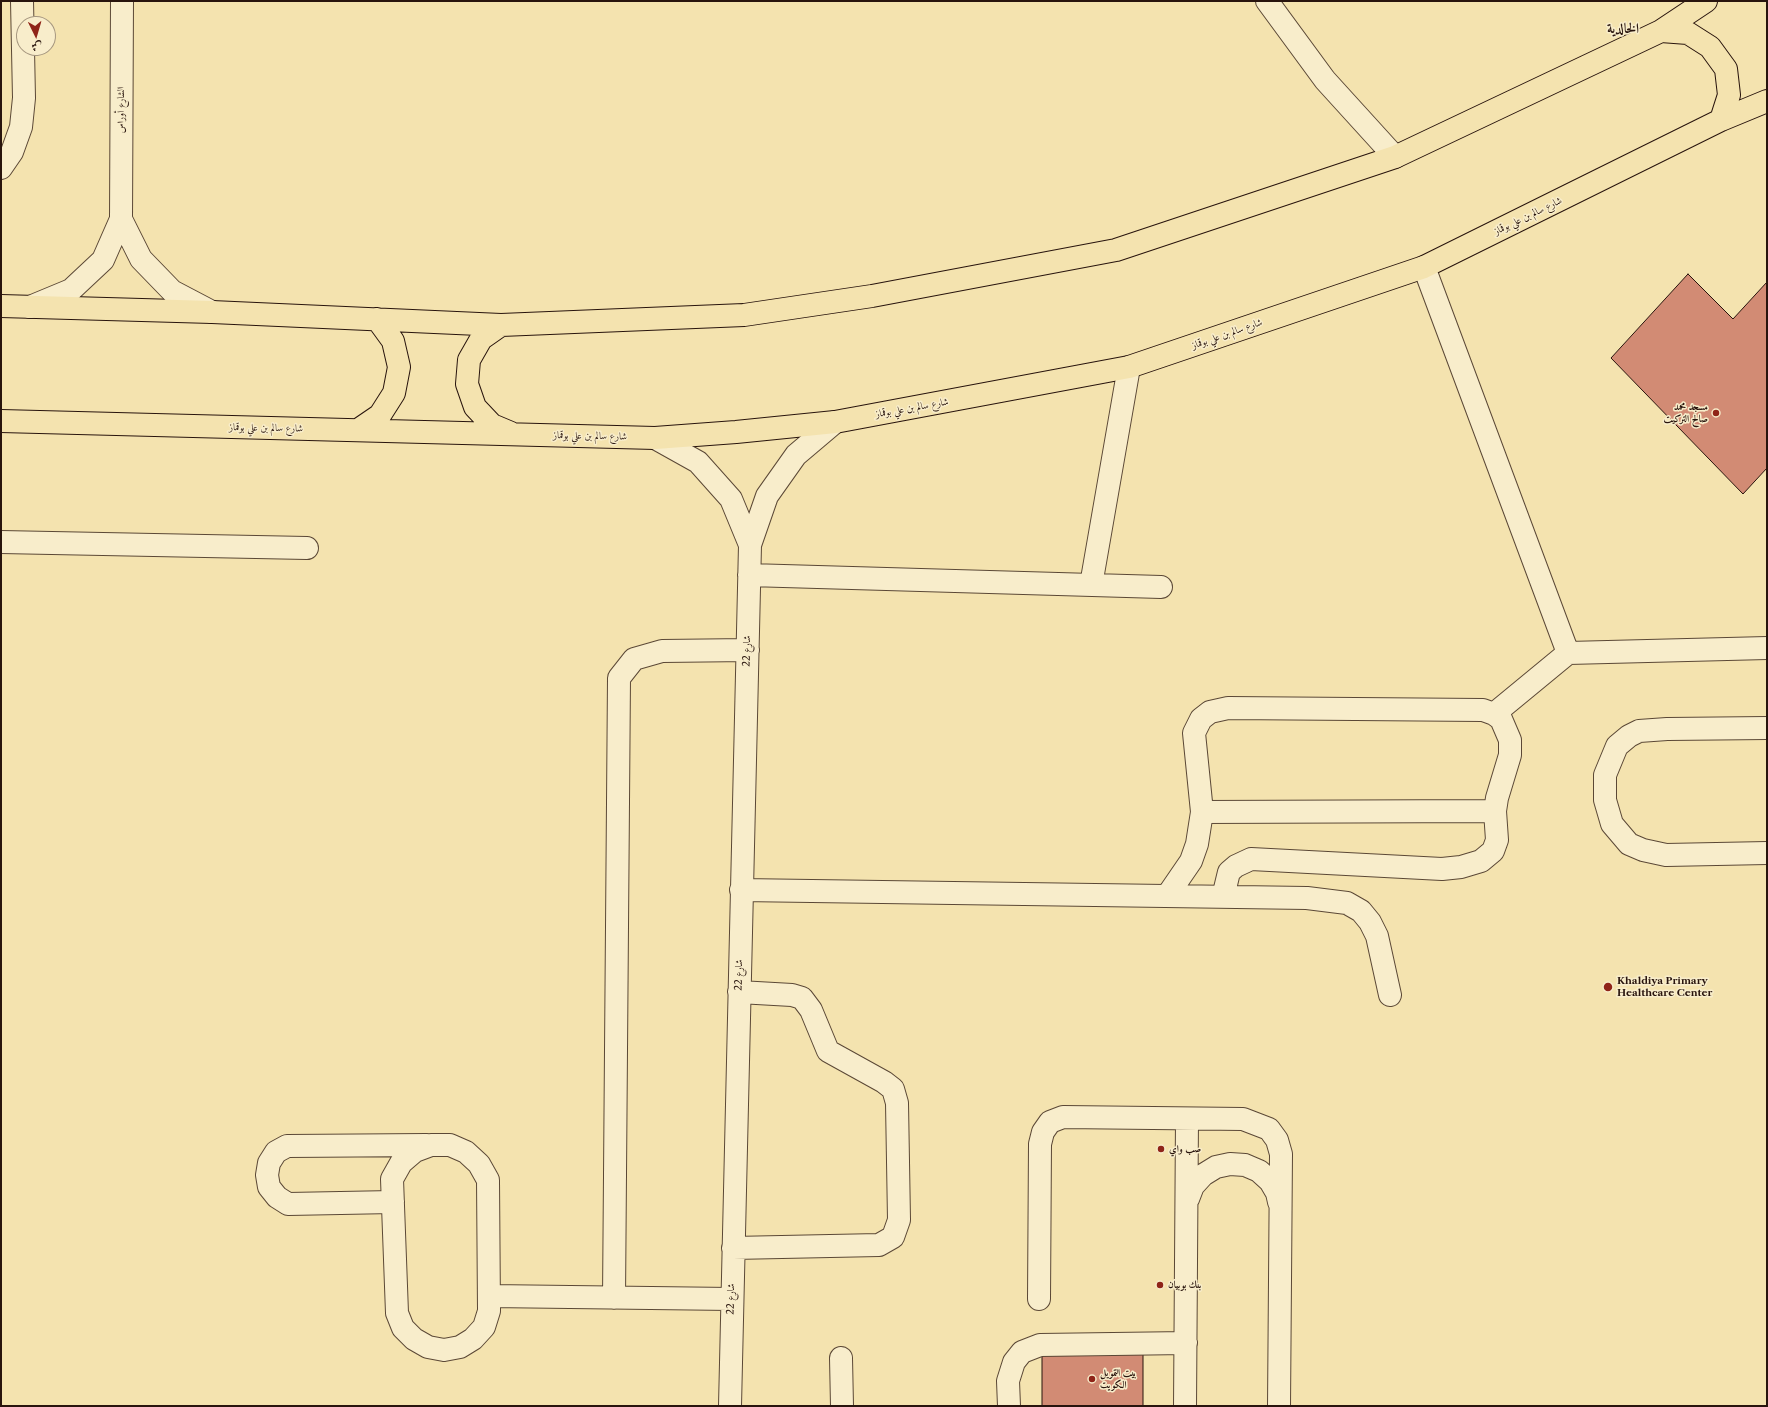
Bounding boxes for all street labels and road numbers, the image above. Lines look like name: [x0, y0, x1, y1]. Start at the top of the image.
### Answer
street label: الشارع أوراس: [115, 87, 127, 133]
street label: شارع سالم بن علي بوقماز: [1492, 194, 1564, 238]
street label: شارع سالم بن علي بوقماز: [1190, 316, 1264, 352]
street label: شارع سالم بن علي بوقماز: [875, 396, 949, 420]
street label: شارع سالم بن علي بوقماز: [229, 421, 303, 435]
street label: شارع سالم بن علي بوقماز: [553, 429, 627, 443]
street label: شارع 22: [741, 635, 753, 667]
street label: شارع 22: [733, 959, 745, 991]
street label: شارع 22: [725, 1283, 737, 1315]

